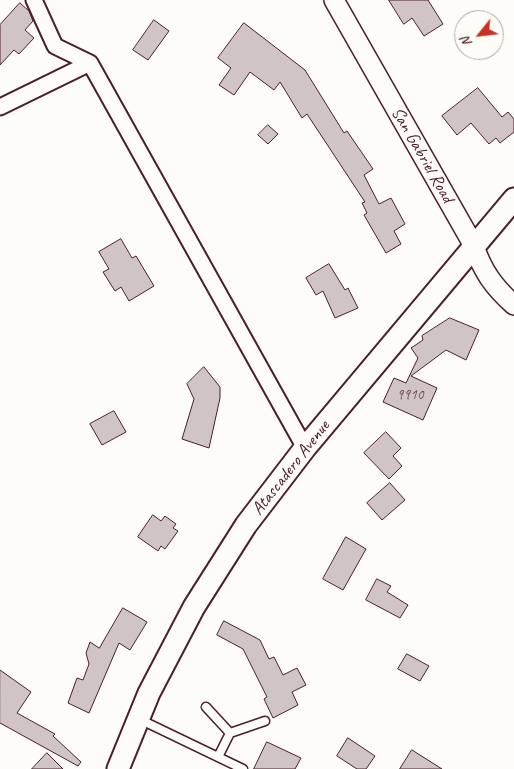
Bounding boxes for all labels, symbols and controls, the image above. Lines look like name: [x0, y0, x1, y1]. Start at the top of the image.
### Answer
north arrow: [454, 10, 504, 60]
text: N: [457, 34, 476, 50]
street label: San Gabriel Road: [386, 103, 458, 207]
house number: 9910: [397, 386, 423, 404]
street label: Atascadero Avenue: [247, 416, 335, 520]

